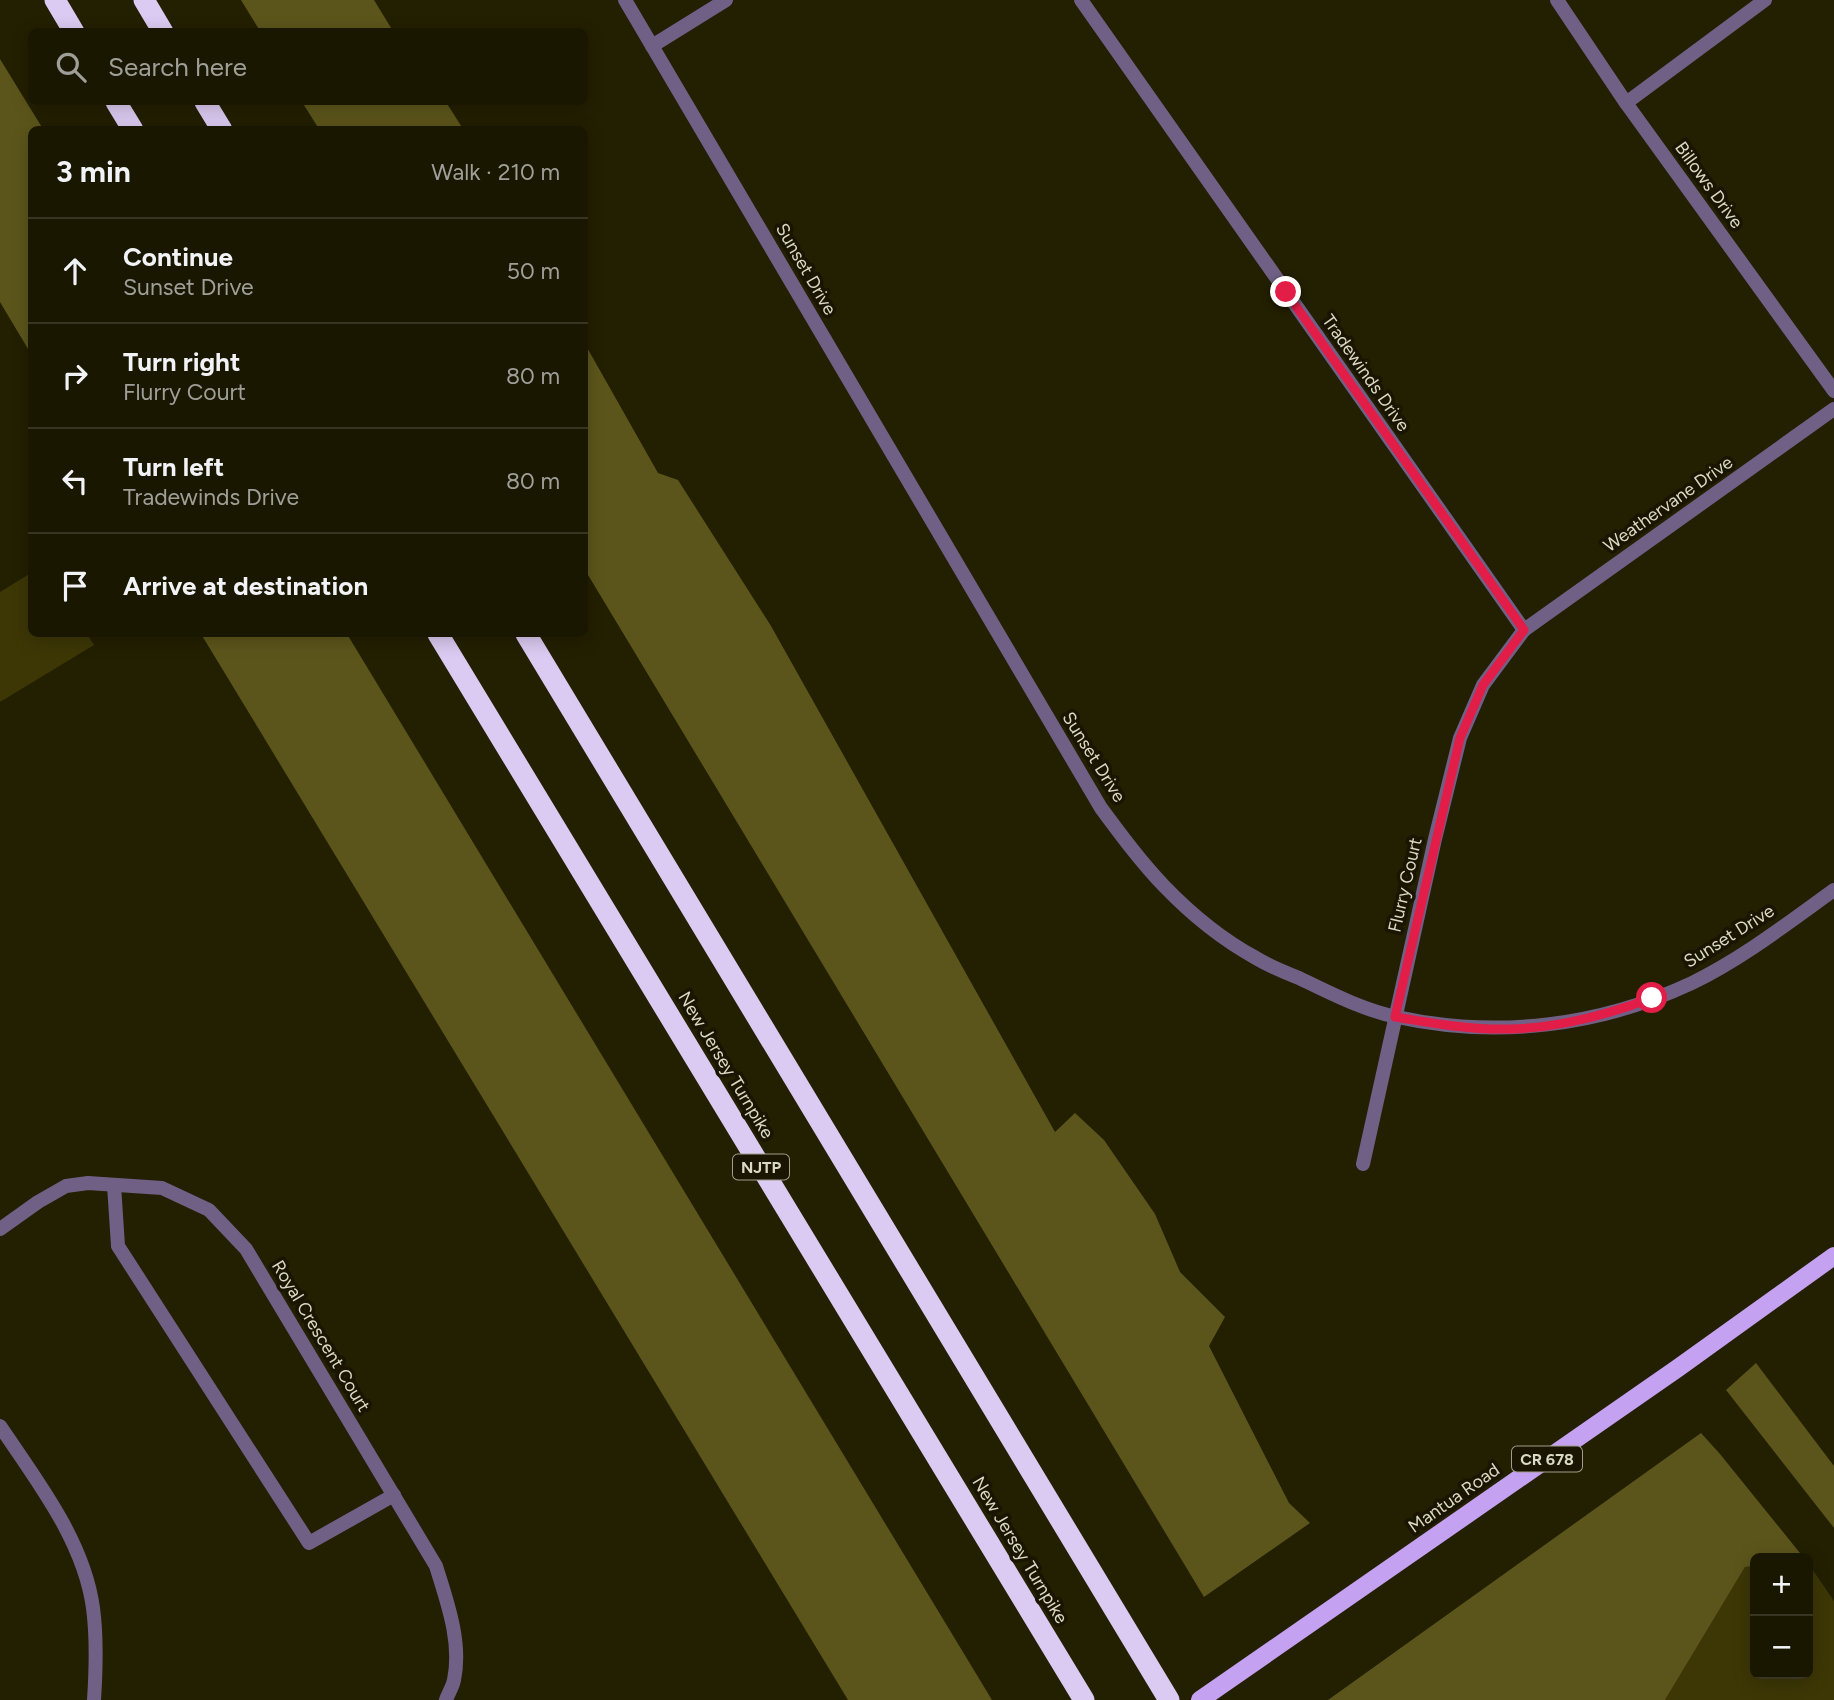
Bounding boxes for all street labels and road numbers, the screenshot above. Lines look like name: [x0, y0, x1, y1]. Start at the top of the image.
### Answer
street label: Billows Drive: [1670, 137, 1748, 233]
street label: Sunset Drive: [771, 219, 841, 319]
street label: Tradewinds Drive: [1317, 310, 1415, 436]
street label: Weathervane Drive: [1599, 451, 1737, 557]
street label: Sunset Drive: [1058, 708, 1131, 806]
street label: Flurry Court: [1383, 835, 1427, 934]
street label: Sunset Drive: [1680, 899, 1778, 972]
street label: New Jersey Turnpike: [673, 987, 779, 1143]
road number: NJTP: [733, 1154, 789, 1180]
street label: Royal Crescent Court: [267, 1256, 375, 1416]
road number: CR 678: [1512, 1446, 1582, 1471]
street label: Mantua Road: [1404, 1458, 1504, 1538]
street label: New Jersey Turnpike: [967, 1472, 1073, 1628]

